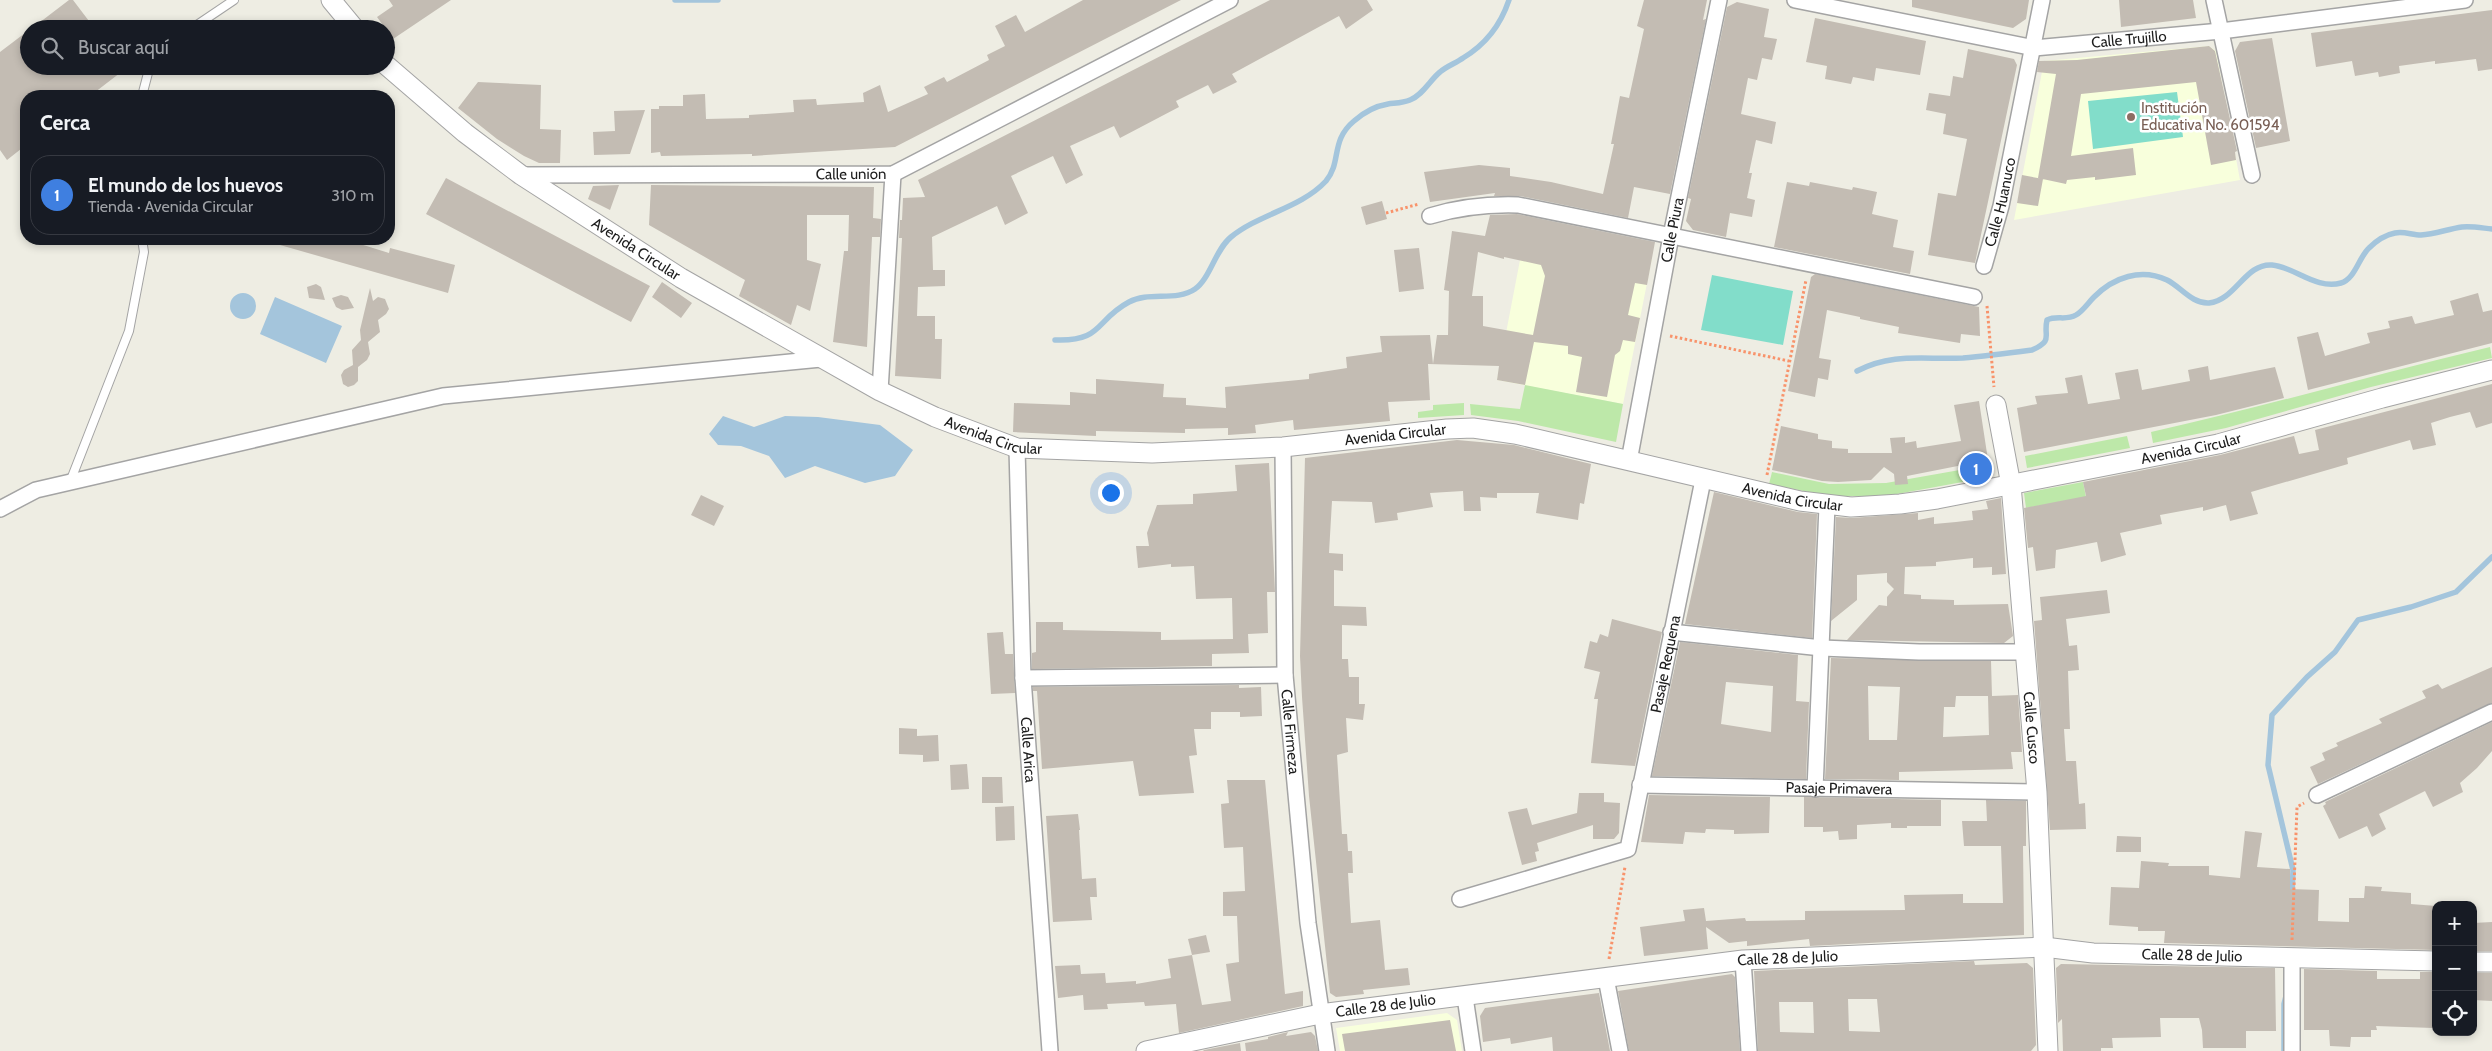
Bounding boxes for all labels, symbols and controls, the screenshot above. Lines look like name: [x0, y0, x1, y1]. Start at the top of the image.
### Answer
search box: [20, 20, 395, 75]
street label: Calle Trujillo: [2090, 27, 2167, 52]
icon: search: [38, 34, 66, 62]
text: Buscar aquí: [78, 36, 169, 59]
place label: Institución Educativa No. 601594: [2141, 99, 2280, 134]
text: Cerca: [40, 110, 90, 135]
marker: Institución Educativa No. 601594: [2125, 111, 2137, 123]
street label: Calle Huanuco: [1981, 156, 2019, 249]
street label: Calle unión: [816, 165, 886, 183]
text: El mundo de los huevos: [88, 174, 283, 197]
text: 1: [54, 186, 60, 205]
text: 310 m: [331, 186, 374, 205]
street label: Calle Piura: [1657, 195, 1688, 264]
text: Tienda · Avenida Circular: [88, 197, 253, 216]
street label: Avenida Circular: [588, 214, 684, 284]
street label: Avenida Circular: [942, 412, 1043, 458]
street label: Avenida Circular: [1344, 420, 1447, 449]
street label: Avenida Circular: [2139, 429, 2243, 468]
pin: 1: [1960, 450, 1992, 488]
street label: Avenida Circular: [1740, 479, 1844, 515]
your location: [1098, 480, 1124, 506]
street label: Pasaje Requena: [1647, 613, 1684, 714]
street label: Calle Firmeza: [1277, 688, 1303, 776]
street label: Calle Cusco: [2020, 691, 2044, 765]
street label: Calle Arica: [1017, 716, 1040, 784]
street label: Pasaje Primavera: [1786, 779, 1893, 798]
map controls: [2432, 901, 2477, 1036]
button: +: [2432, 901, 2477, 946]
street label: Calle 28 de Julio: [2141, 945, 2243, 965]
button: −: [2432, 946, 2477, 991]
street label: Calle 28 de Julio: [1736, 947, 1838, 970]
street label: Calle 28 de Julio: [1334, 990, 1437, 1021]
button: locate: [2432, 991, 2477, 1036]

